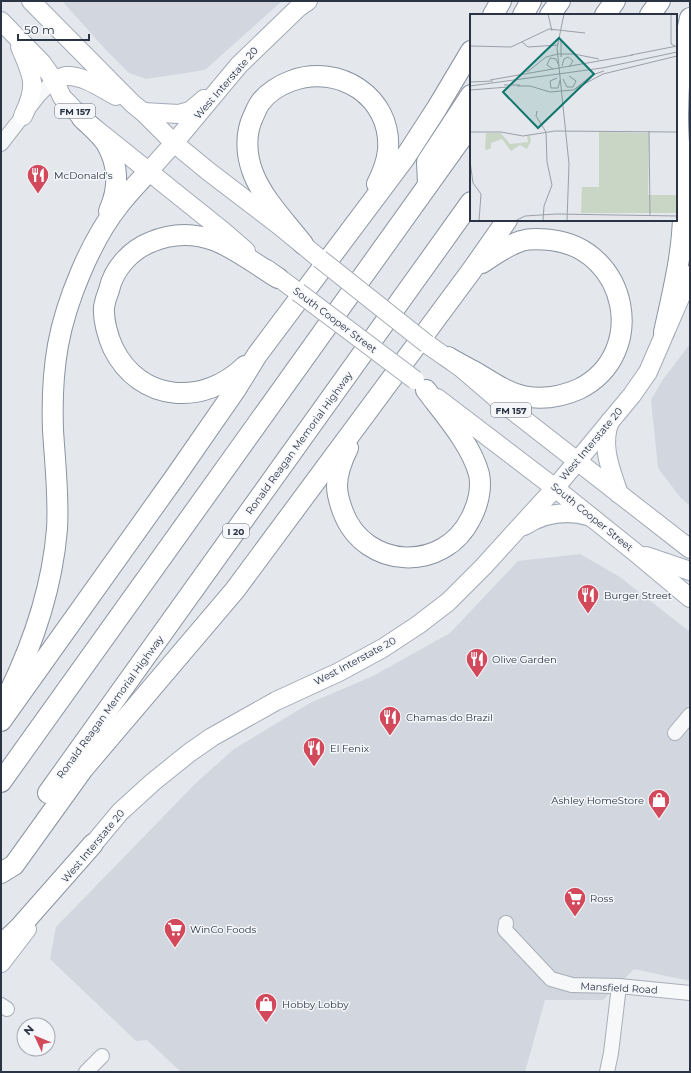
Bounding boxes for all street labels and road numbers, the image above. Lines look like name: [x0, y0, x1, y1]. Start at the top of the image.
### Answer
street label: West Interstate 20: [191, 44, 261, 122]
road number: FM 157: [55, 104, 95, 118]
street label: South Cooper Street: [290, 284, 380, 356]
street label: Ronald Reagan Memorial Highway: [243, 368, 356, 517]
road number: FM 157: [491, 403, 531, 417]
street label: West Interstate 20: [557, 405, 626, 483]
street label: South Cooper Street: [548, 480, 636, 554]
road number: I 20: [223, 524, 249, 538]
street label: Ronald Reagan Memorial Highway: [54, 632, 167, 781]
street label: West Interstate 20: [312, 634, 399, 688]
street label: West Interstate 20: [59, 807, 128, 885]
street label: Mansfield Road: [580, 979, 658, 997]

